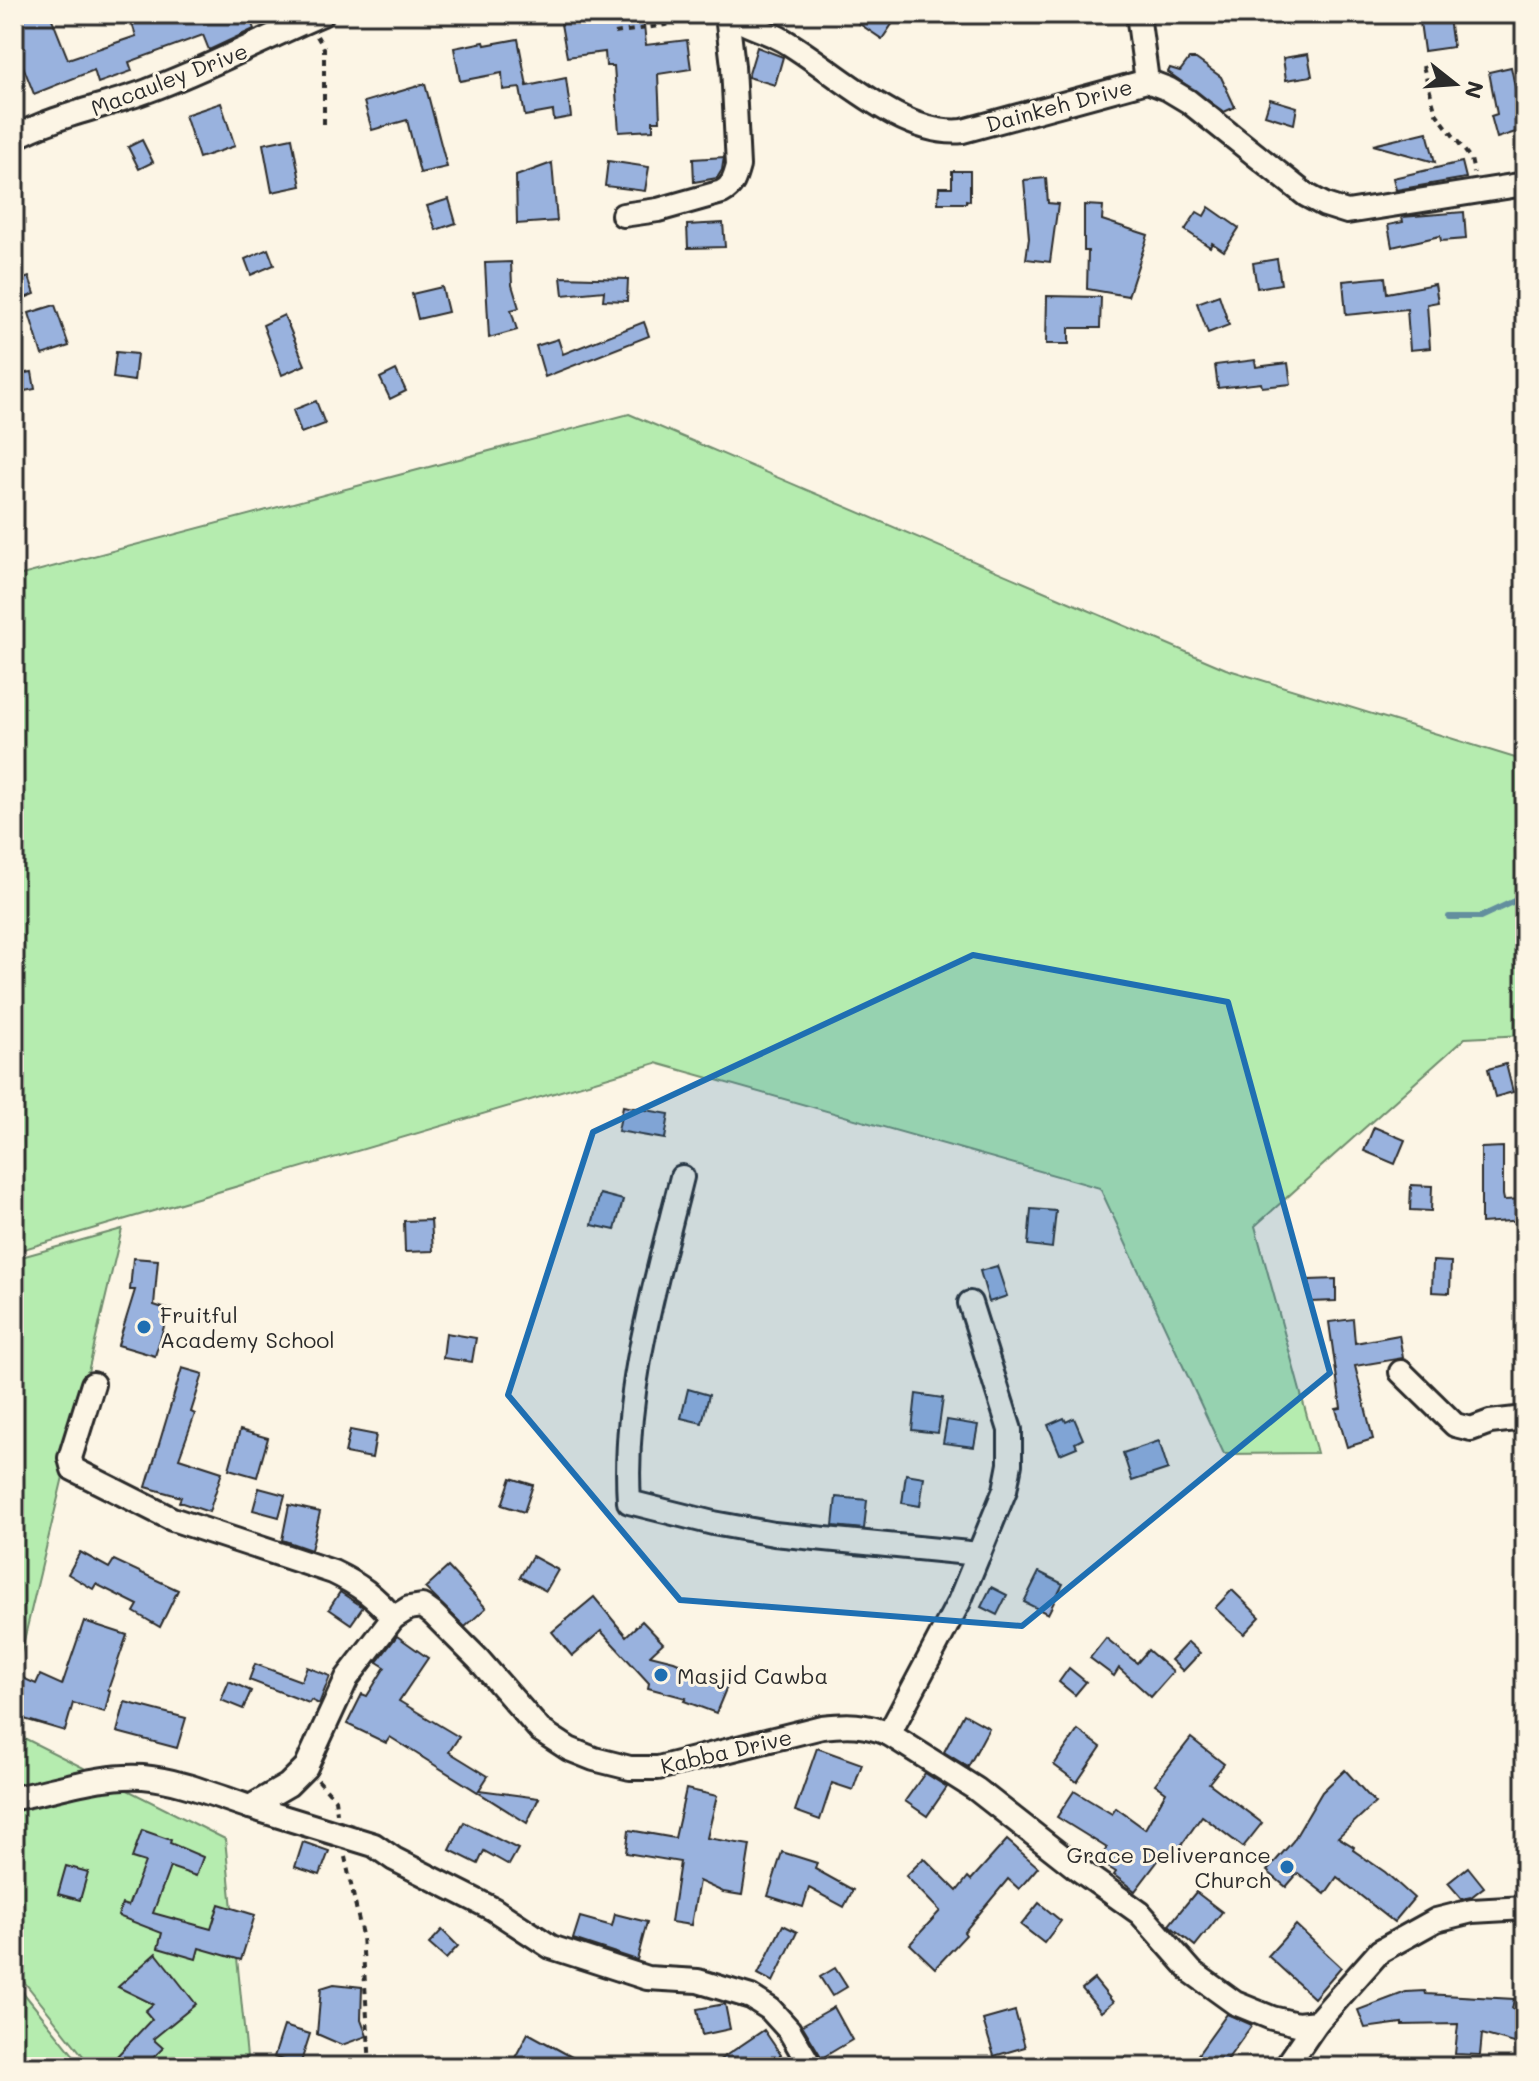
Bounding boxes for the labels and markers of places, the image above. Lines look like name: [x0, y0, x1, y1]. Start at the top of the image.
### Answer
place label: Fruitful Academy School: [160, 1300, 335, 1354]
marker: Fruitful Academy School: [135, 1318, 153, 1336]
place label: Masjid Cawba: [677, 1661, 828, 1690]
marker: Masjid Cawba: [652, 1666, 670, 1684]
place label: Grace Deliverance Church: [1067, 1840, 1271, 1894]
marker: Grace Deliverance Church: [1278, 1858, 1296, 1876]

